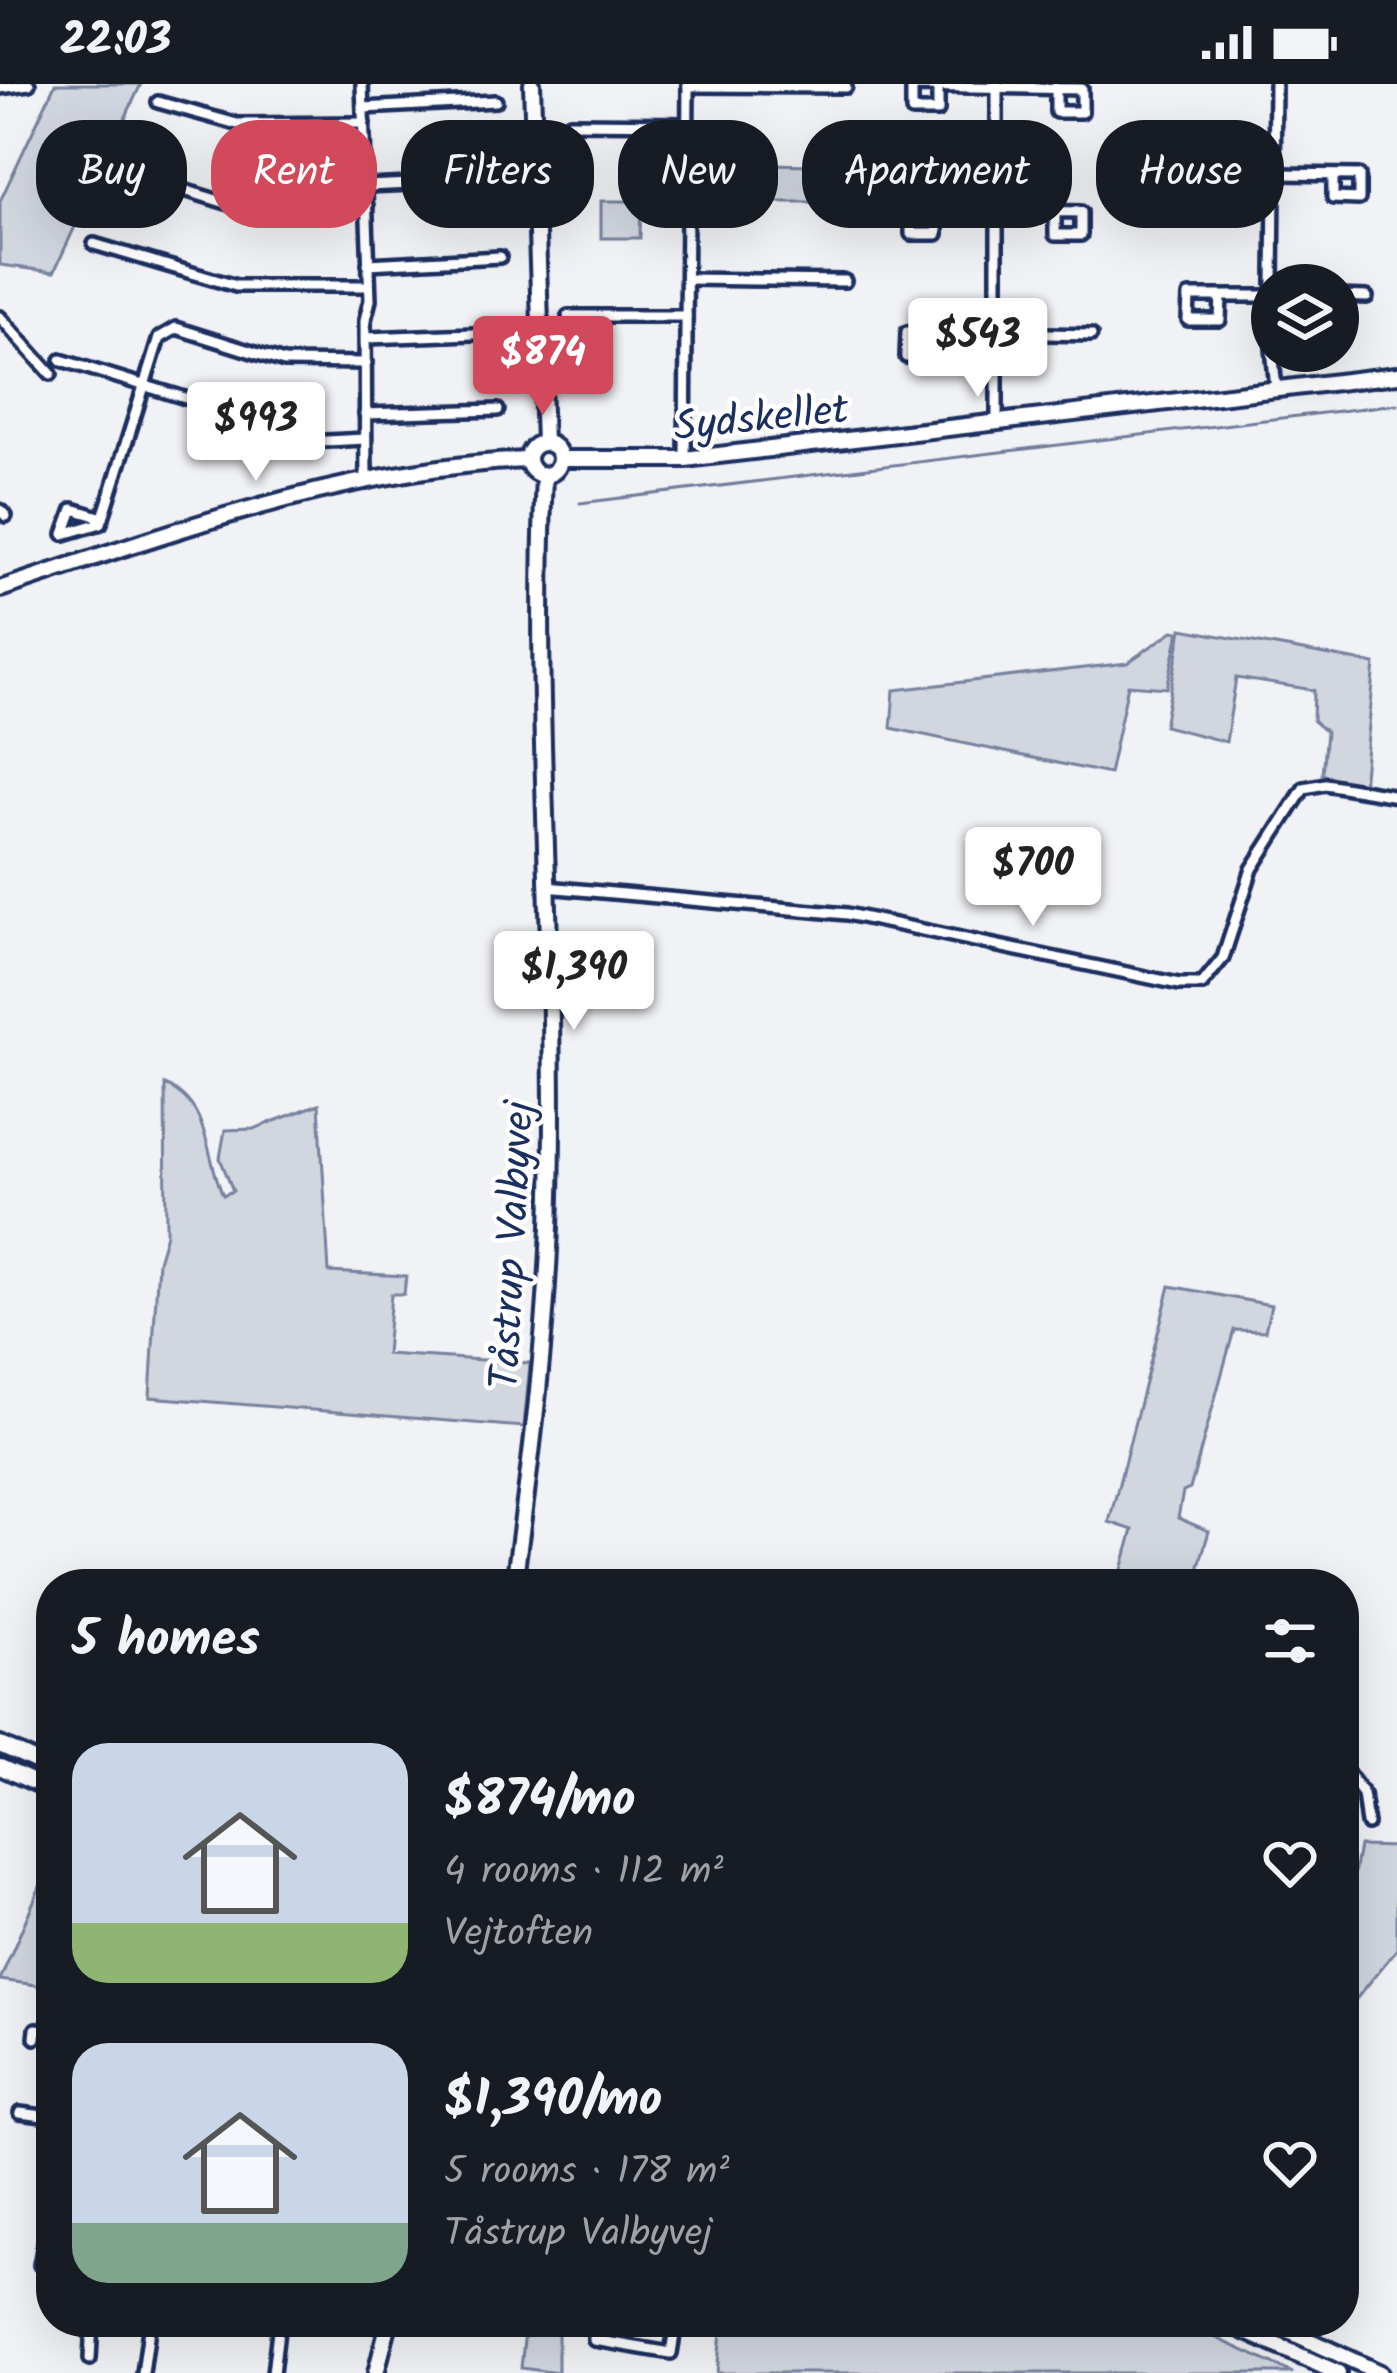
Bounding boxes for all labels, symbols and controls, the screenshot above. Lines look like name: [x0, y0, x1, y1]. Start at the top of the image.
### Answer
text: 22:03: [60, 6, 171, 78]
chip: Buy: [36, 120, 187, 228]
chip: Rent: [211, 120, 377, 228]
chip: Filters: [401, 120, 594, 228]
chip: New: [618, 120, 778, 228]
chip: Apartment: [802, 120, 1072, 228]
chip: House: [1096, 120, 1284, 228]
map controls: [1251, 264, 1359, 372]
button: layers: [1251, 264, 1359, 372]
pin: $543: [907, 298, 1049, 400]
text: $543: [935, 306, 1021, 368]
pin: $874: [472, 316, 614, 418]
text: $874: [500, 324, 586, 386]
street label: Sydskellet: [671, 377, 853, 462]
pin: $993: [185, 382, 327, 484]
text: $993: [214, 390, 298, 452]
pin: $700: [962, 827, 1104, 929]
text: $700: [992, 835, 1074, 897]
pin: $1,390: [476, 931, 672, 1033]
text: $1,390: [521, 939, 627, 1001]
street label: Tåstrup Valbyvej: [472, 1098, 555, 1391]
text: 5 homes: [72, 1601, 260, 1682]
icon: filters: [1257, 1608, 1323, 1674]
text: $874/mo: [444, 1761, 636, 1842]
icon: home: [168, 1791, 312, 1935]
icon: heart: [1257, 1830, 1323, 1896]
text: 4 rooms · 112 m²: [444, 1842, 723, 1904]
text: Vejtoften: [444, 1904, 593, 1966]
text: $1,390/mo: [444, 2061, 662, 2142]
icon: home: [168, 2091, 312, 2235]
icon: heart: [1257, 2130, 1323, 2196]
text: 5 rooms · 178 m²: [444, 2142, 729, 2204]
text: Tåstrup Valbyvej: [444, 2204, 712, 2266]

